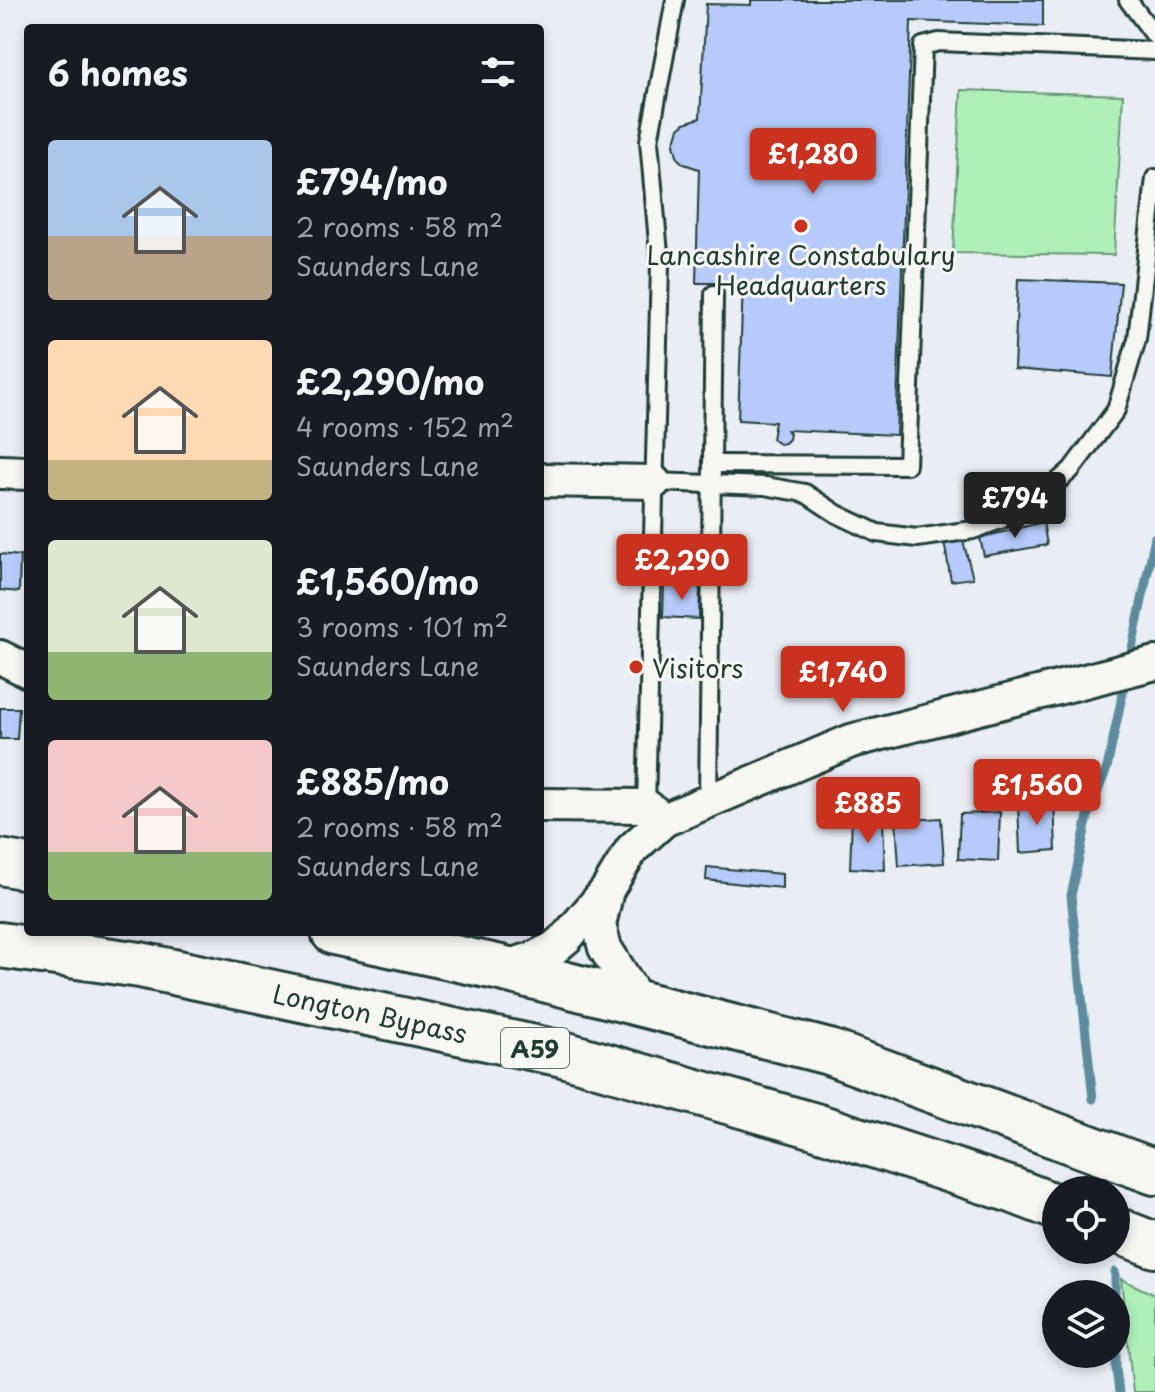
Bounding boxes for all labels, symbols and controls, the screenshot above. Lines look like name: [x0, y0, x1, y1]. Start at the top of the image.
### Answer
text: 6 homes: [48, 46, 188, 98]
icon: filters: [476, 50, 520, 94]
pin: £1,280: [748, 128, 878, 196]
text: £1,280: [768, 134, 858, 173]
text: £794/mo: [296, 155, 448, 207]
icon: home: [112, 172, 208, 268]
text: 2 rooms · 58 m²: [296, 207, 503, 246]
marker: Lancashire Constabulary Headquarters: [792, 217, 810, 235]
place label: Lancashire Constabulary Headquarters: [646, 235, 956, 304]
text: Saunders Lane: [296, 246, 479, 285]
text: £2,290/mo: [296, 355, 484, 407]
icon: home: [112, 372, 208, 468]
text: 4 rooms · 152 m²: [296, 407, 514, 446]
text: Saunders Lane: [296, 446, 479, 485]
pin: £794: [968, 472, 1062, 540]
text: £794: [982, 478, 1048, 517]
pin: £2,290: [617, 534, 747, 602]
text: £2,290: [634, 540, 730, 579]
text: £1,560/mo: [296, 555, 479, 607]
icon: home: [112, 572, 208, 668]
text: 3 rooms · 101 m²: [296, 607, 508, 646]
text: Saunders Lane: [296, 646, 479, 685]
pin: £1,740: [778, 646, 908, 714]
place label: Visitors: [652, 648, 743, 687]
text: £1,740: [799, 652, 887, 691]
marker: Visitors: [627, 658, 645, 676]
text: £885/mo: [296, 755, 449, 807]
pin: £1,560: [972, 759, 1102, 827]
text: £1,560: [992, 765, 1082, 804]
icon: home: [112, 772, 208, 868]
pin: £885: [821, 777, 915, 845]
text: £885: [834, 783, 902, 822]
text: 2 rooms · 58 m²: [296, 807, 503, 846]
text: Saunders Lane: [296, 846, 479, 885]
street label: Longton Bypass: [269, 973, 471, 1053]
road number: A59: [501, 1028, 569, 1068]
map controls: [1042, 1176, 1130, 1368]
button: locate: [1042, 1176, 1130, 1264]
button: layers: [1042, 1280, 1130, 1368]

